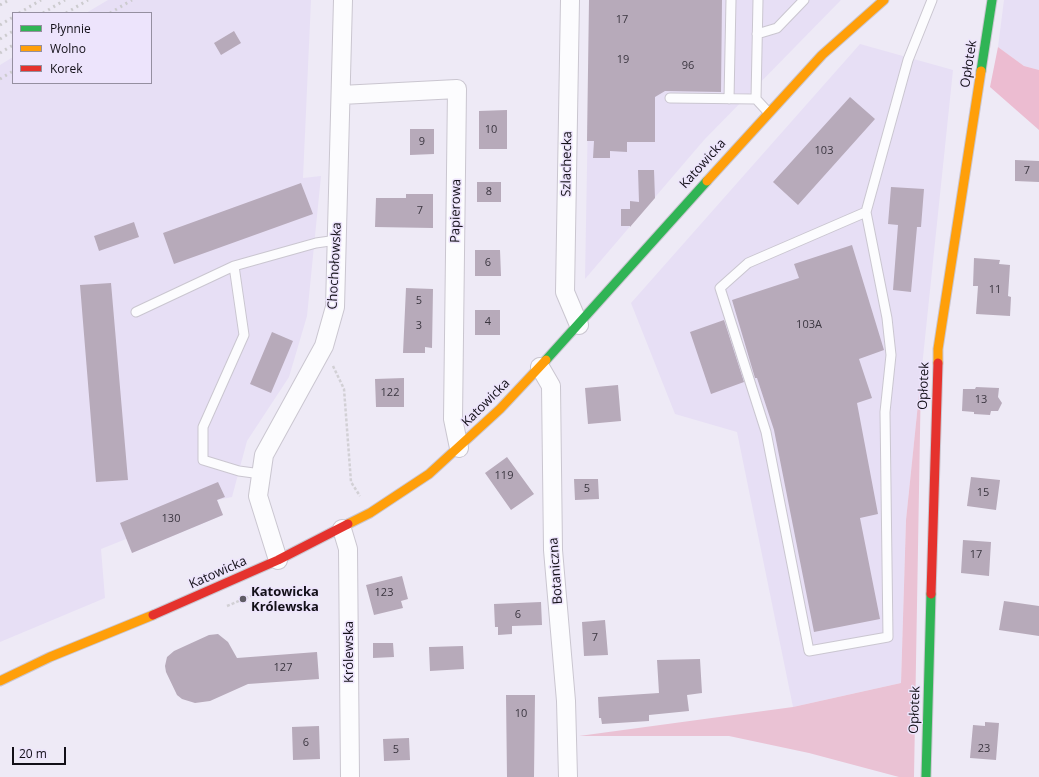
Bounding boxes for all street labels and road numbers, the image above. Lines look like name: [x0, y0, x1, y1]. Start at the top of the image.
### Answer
street label: Opłotek: [958, 39, 980, 89]
street label: Szlachecka: [559, 131, 575, 197]
street label: Katowicka: [677, 136, 729, 192]
street label: Papierowa: [448, 179, 464, 243]
street label: Chochołowska: [325, 222, 345, 310]
street label: Opłotek: [915, 362, 933, 410]
street label: Katowicka: [459, 376, 513, 430]
street label: Botaniczna: [546, 537, 566, 605]
street label: Katowicka: [187, 553, 249, 593]
street label: Królewska: [341, 621, 357, 683]
street label: Opłotek: [906, 686, 924, 734]

